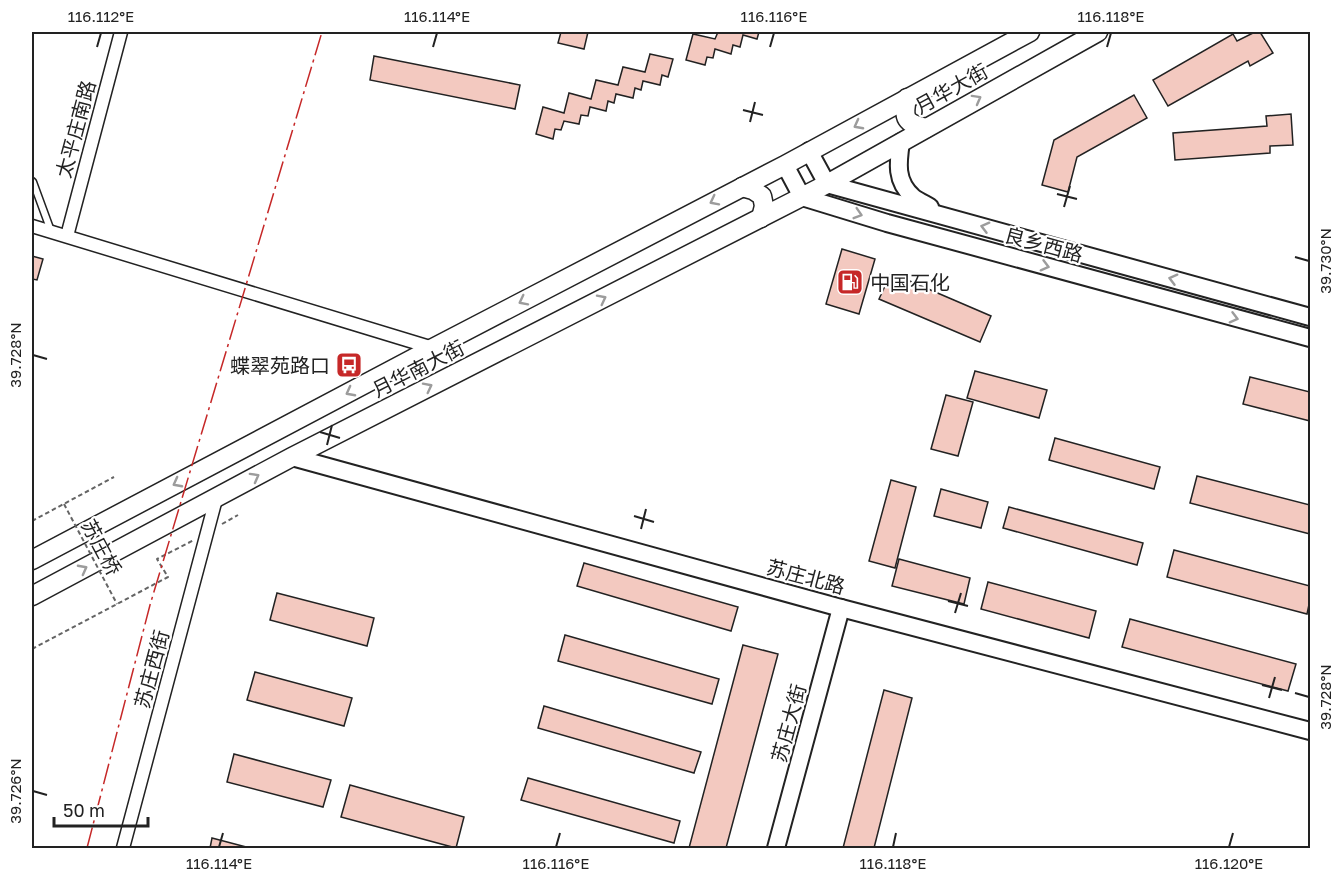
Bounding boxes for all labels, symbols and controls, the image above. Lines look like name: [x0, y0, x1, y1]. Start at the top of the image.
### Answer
text: 116.112°E: [68, 7, 134, 25]
text: 116.114°E: [404, 7, 470, 25]
text: 116.116°E: [741, 7, 807, 25]
text: 116.118°E: [1078, 7, 1144, 25]
street label: 月华大街: [910, 58, 992, 118]
street label: 太平庄南路: [50, 78, 100, 180]
one-way arrow: [971, 95, 982, 106]
one-way arrow: [854, 118, 864, 129]
one-way arrow: [710, 194, 721, 206]
one-way arrow: [852, 207, 863, 219]
one-way arrow: [980, 222, 990, 235]
street label: 良乡西路: [1002, 222, 1086, 266]
text: 39.730°N: [1316, 228, 1334, 294]
one-way arrow: [1040, 259, 1050, 271]
fuel station icon: 中国石化: [835, 267, 865, 297]
place label: 中国石化: [870, 270, 950, 294]
one-way arrow: [1168, 274, 1179, 286]
one-way arrow: [518, 294, 529, 305]
one-way arrow: [596, 294, 607, 306]
one-way arrow: [1228, 310, 1238, 323]
text: 39.728°N: [6, 322, 24, 388]
street label: 月华南大街: [368, 335, 468, 401]
bus stop icon: 蝶翠苑路口: [334, 350, 364, 380]
place label: 蝶翠苑路口: [230, 353, 330, 377]
one-way arrow: [422, 383, 433, 395]
one-way arrow: [345, 384, 356, 396]
one-way arrow: [249, 473, 260, 484]
one-way arrow: [173, 475, 184, 487]
street label: 苏庄桥: [77, 515, 127, 579]
street label: 苏庄北路: [764, 554, 848, 598]
one-way arrow: [77, 565, 88, 576]
street label: 苏庄西街: [129, 627, 173, 711]
text: 39.728°N: [1316, 664, 1334, 730]
street label: 苏庄大街: [766, 681, 810, 765]
text: 39.726°N: [6, 758, 24, 824]
scale bar: [54, 790, 148, 828]
text: 50 m: [63, 799, 105, 821]
text: 116.114°E: [186, 854, 252, 872]
text: 116.116°E: [523, 854, 589, 872]
text: 116.118°E: [860, 854, 926, 872]
text: 116.120°E: [1195, 854, 1263, 872]

